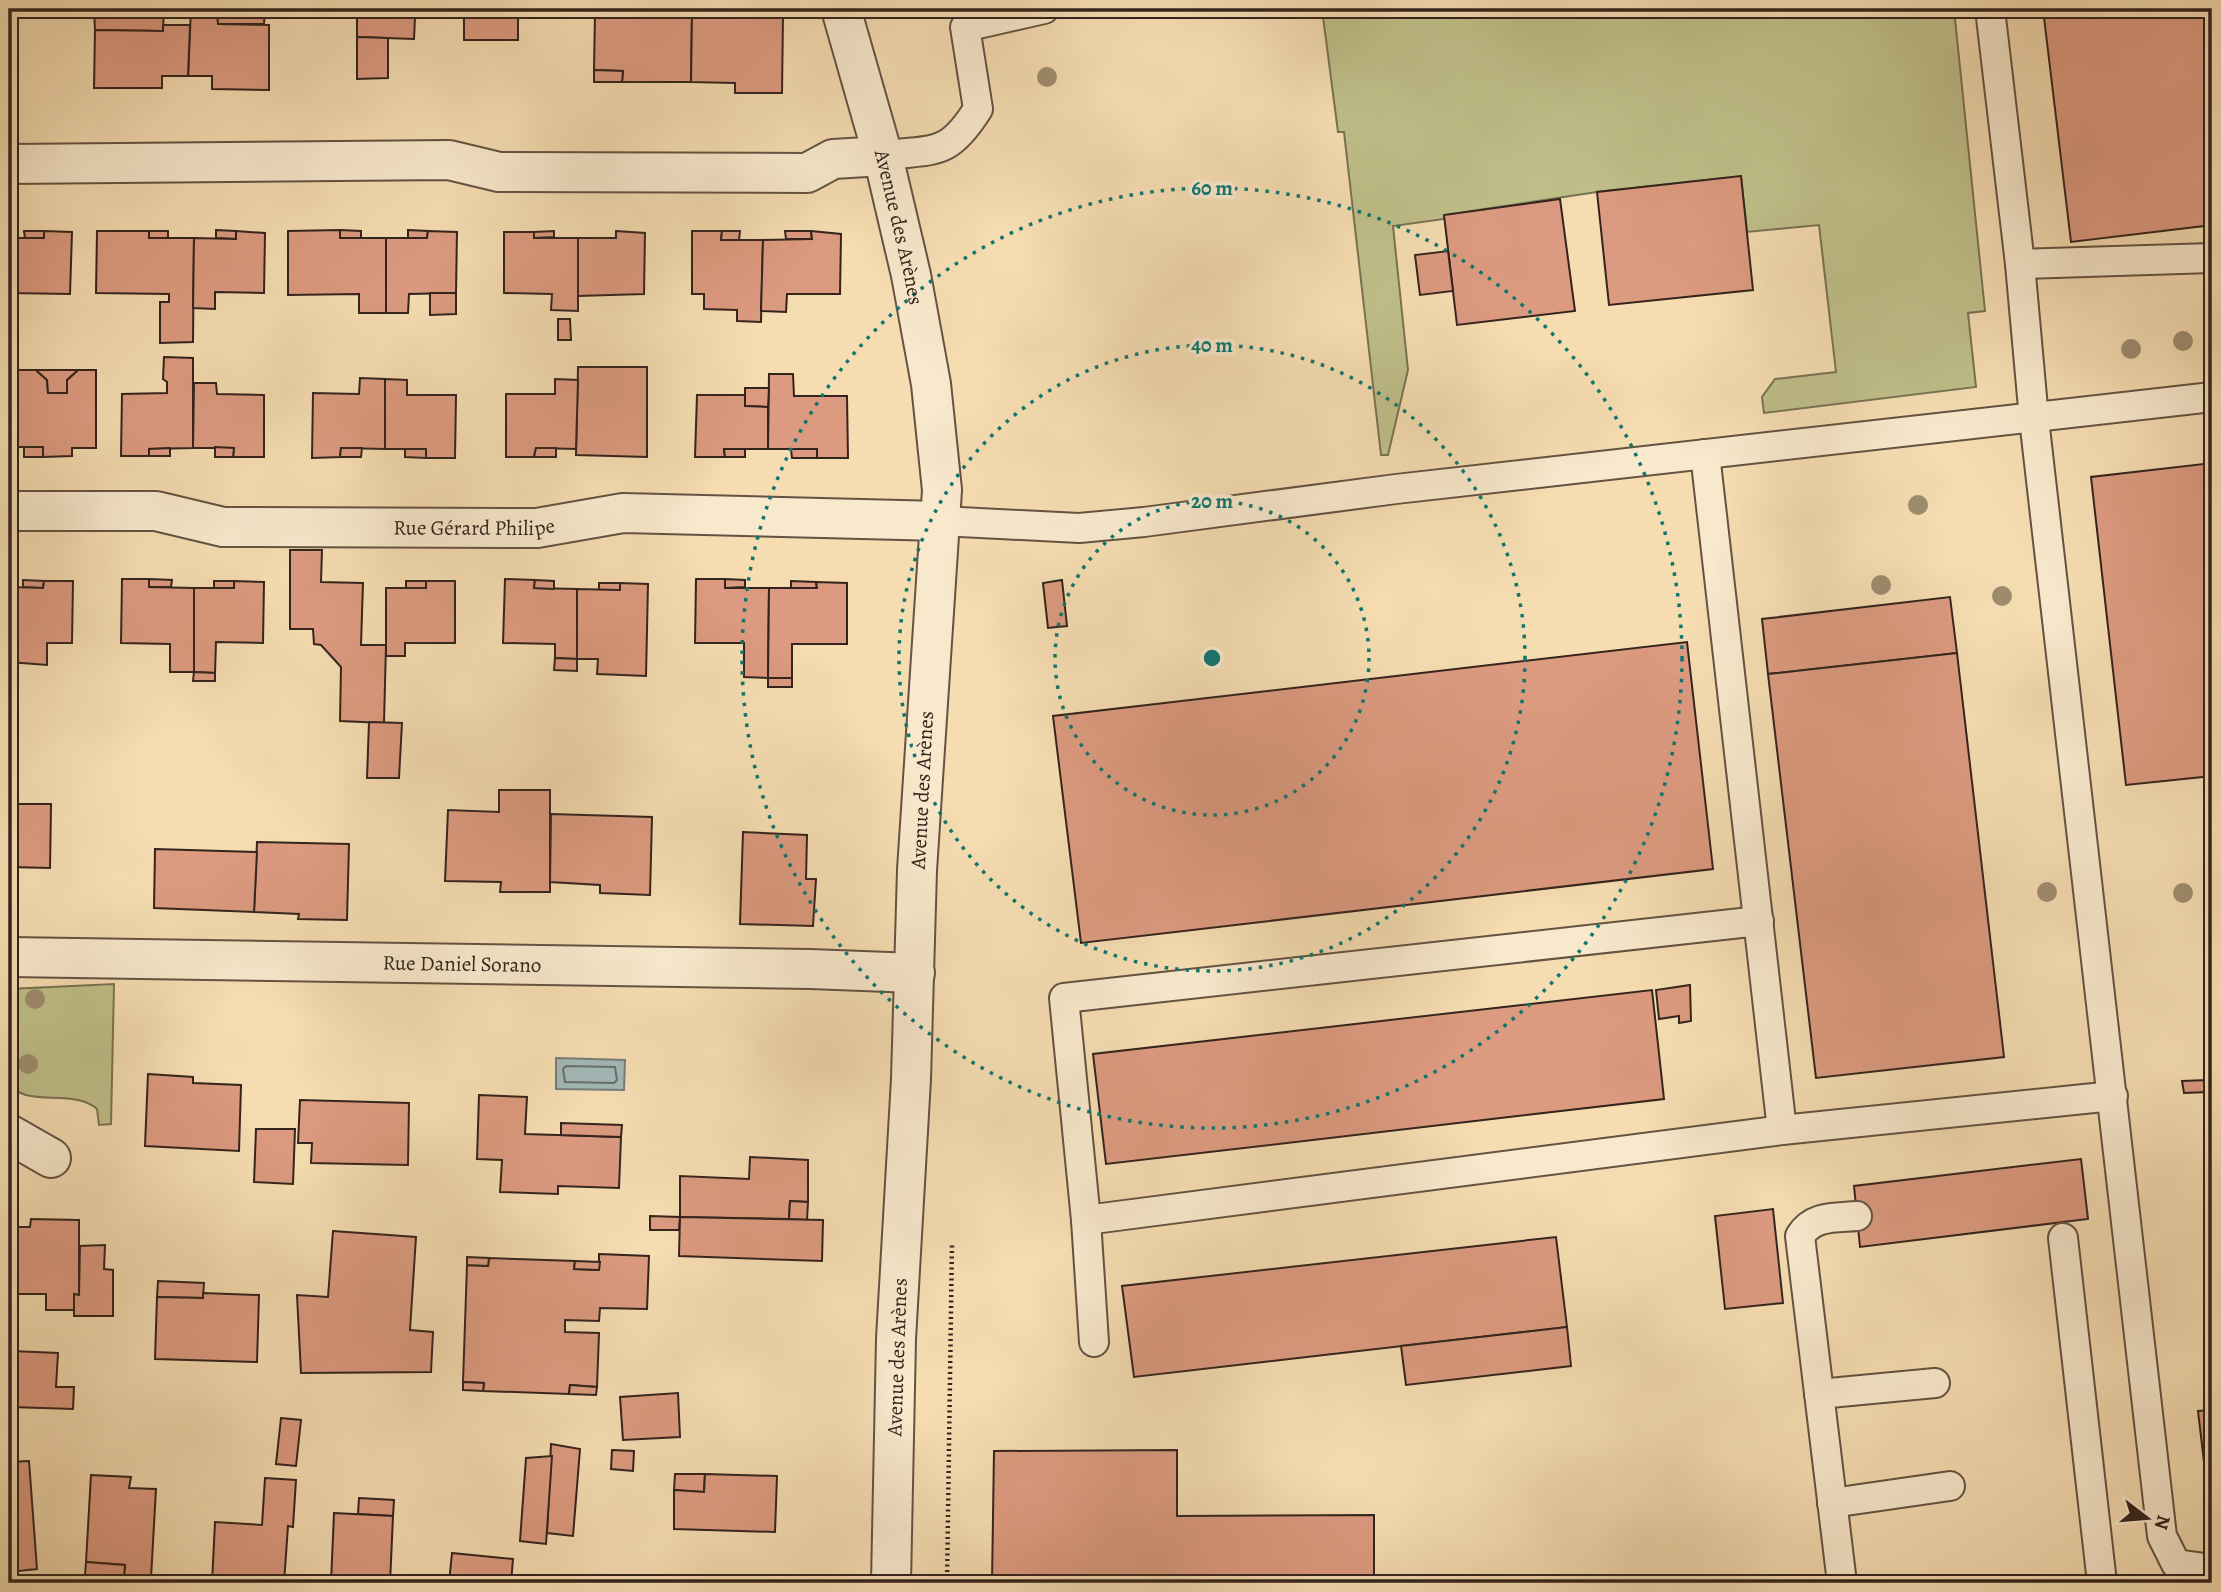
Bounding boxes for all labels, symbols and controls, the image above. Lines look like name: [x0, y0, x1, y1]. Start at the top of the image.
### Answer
street label: Avenue des Arènes: [868, 145, 930, 307]
text: 60 m: [1191, 174, 1233, 202]
text: 40 m: [1191, 331, 1233, 359]
text: 20 m: [1191, 487, 1233, 515]
street label: Rue Gérard Philipe: [393, 511, 557, 542]
centre of rings: [1200, 646, 1224, 670]
street label: Avenue des Arènes: [904, 710, 940, 871]
street label: Rue Daniel Sorano: [382, 949, 542, 979]
street label: Avenue des Arènes: [880, 1277, 914, 1438]
north arrow: [2112, 1484, 2182, 1554]
text: N: [2148, 1512, 2177, 1533]

